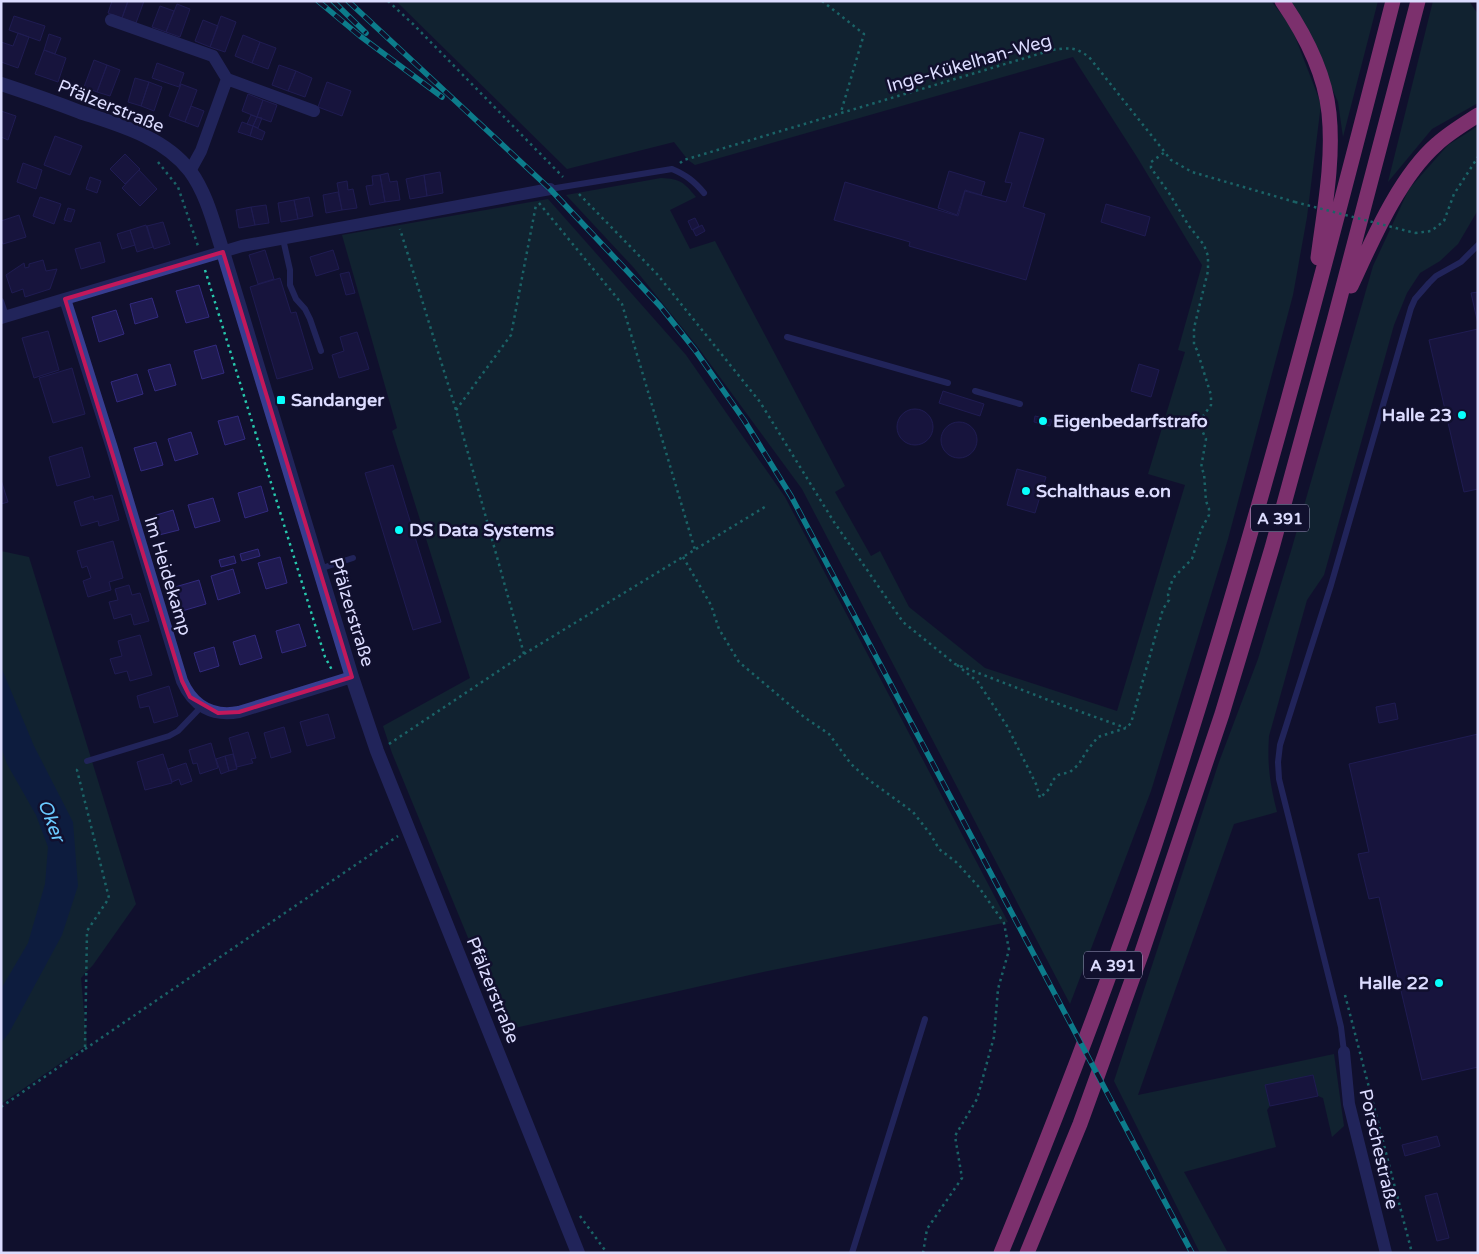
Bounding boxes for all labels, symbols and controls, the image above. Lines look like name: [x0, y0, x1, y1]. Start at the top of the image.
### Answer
street label: Inge-Kükelhan-Weg: [884, 29, 1054, 97]
street label: Pfälzerstraße: [55, 75, 167, 137]
place label: Sandanger: [291, 389, 385, 411]
marker: Sandanger: [275, 394, 287, 406]
place label: Halle 23: [1382, 404, 1452, 426]
marker: Halle 23: [1456, 409, 1468, 421]
place label: Eigenbedarfstrafo: [1053, 410, 1208, 432]
marker: Eigenbedarfstrafo: [1037, 415, 1049, 427]
place label: Schalthaus e.on: [1036, 480, 1171, 502]
marker: Schalthaus e.on: [1020, 485, 1032, 497]
road number: A 391: [1251, 504, 1309, 532]
street label: Im Heidekamp: [139, 514, 197, 638]
place label: DS Data Systems: [409, 519, 554, 541]
marker: DS Data Systems: [393, 524, 405, 536]
street label: Pfälzerstraße: [325, 555, 379, 669]
water label: Oker: [33, 796, 70, 847]
street label: Pfälzerstraße: [462, 934, 524, 1046]
road number: A 391: [1084, 952, 1142, 978]
place label: Halle 22: [1359, 972, 1429, 994]
marker: Halle 22: [1433, 977, 1445, 989]
street label: Porschestraße: [1354, 1087, 1404, 1211]

